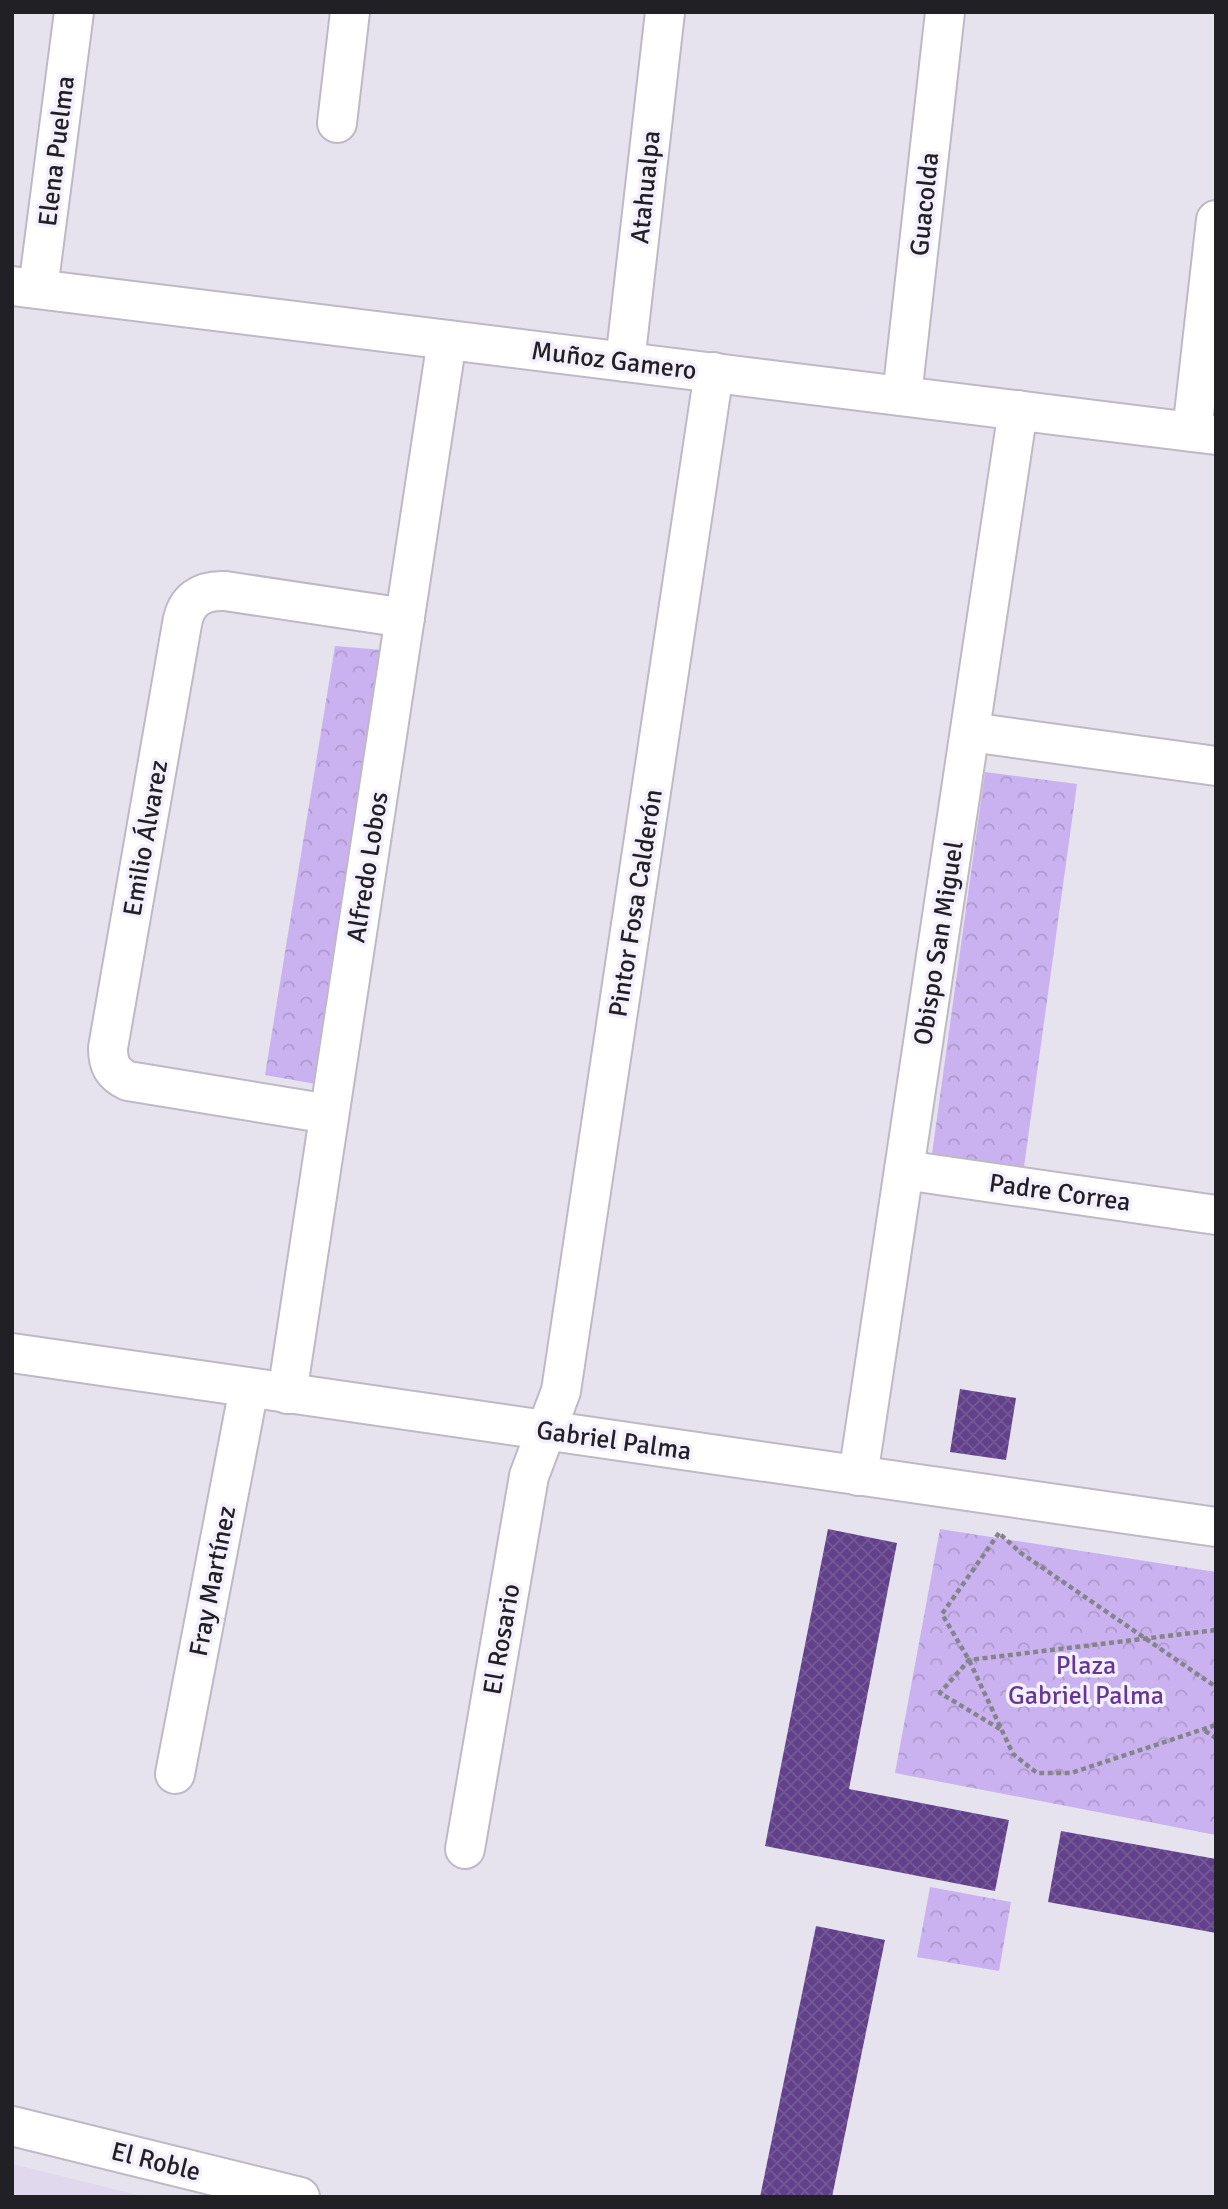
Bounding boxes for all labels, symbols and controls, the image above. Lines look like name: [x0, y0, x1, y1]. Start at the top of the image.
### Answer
street label: Elena Puelma: [32, 74, 82, 228]
street label: Atahualpa: [624, 129, 668, 245]
street label: Guacolda: [904, 151, 946, 258]
street label: Muñoz Gamero: [530, 335, 698, 387]
street label: Emilio Álvarez: [117, 758, 175, 919]
street label: Pintor Fosa Calderón: [602, 787, 670, 1019]
street label: Alfredo Lobos: [340, 789, 396, 945]
street label: Obispo San Miguel: [907, 839, 971, 1048]
street label: Padre Correa: [987, 1167, 1133, 1219]
street label: Gabriel Palma: [534, 1414, 693, 1468]
street label: Fray Martínez: [183, 1503, 243, 1659]
street label: El Rosario: [477, 1581, 527, 1697]
park label: Plaza Gabriel Palma: [1008, 1650, 1164, 1712]
street label: El Roble: [108, 2135, 204, 2188]

